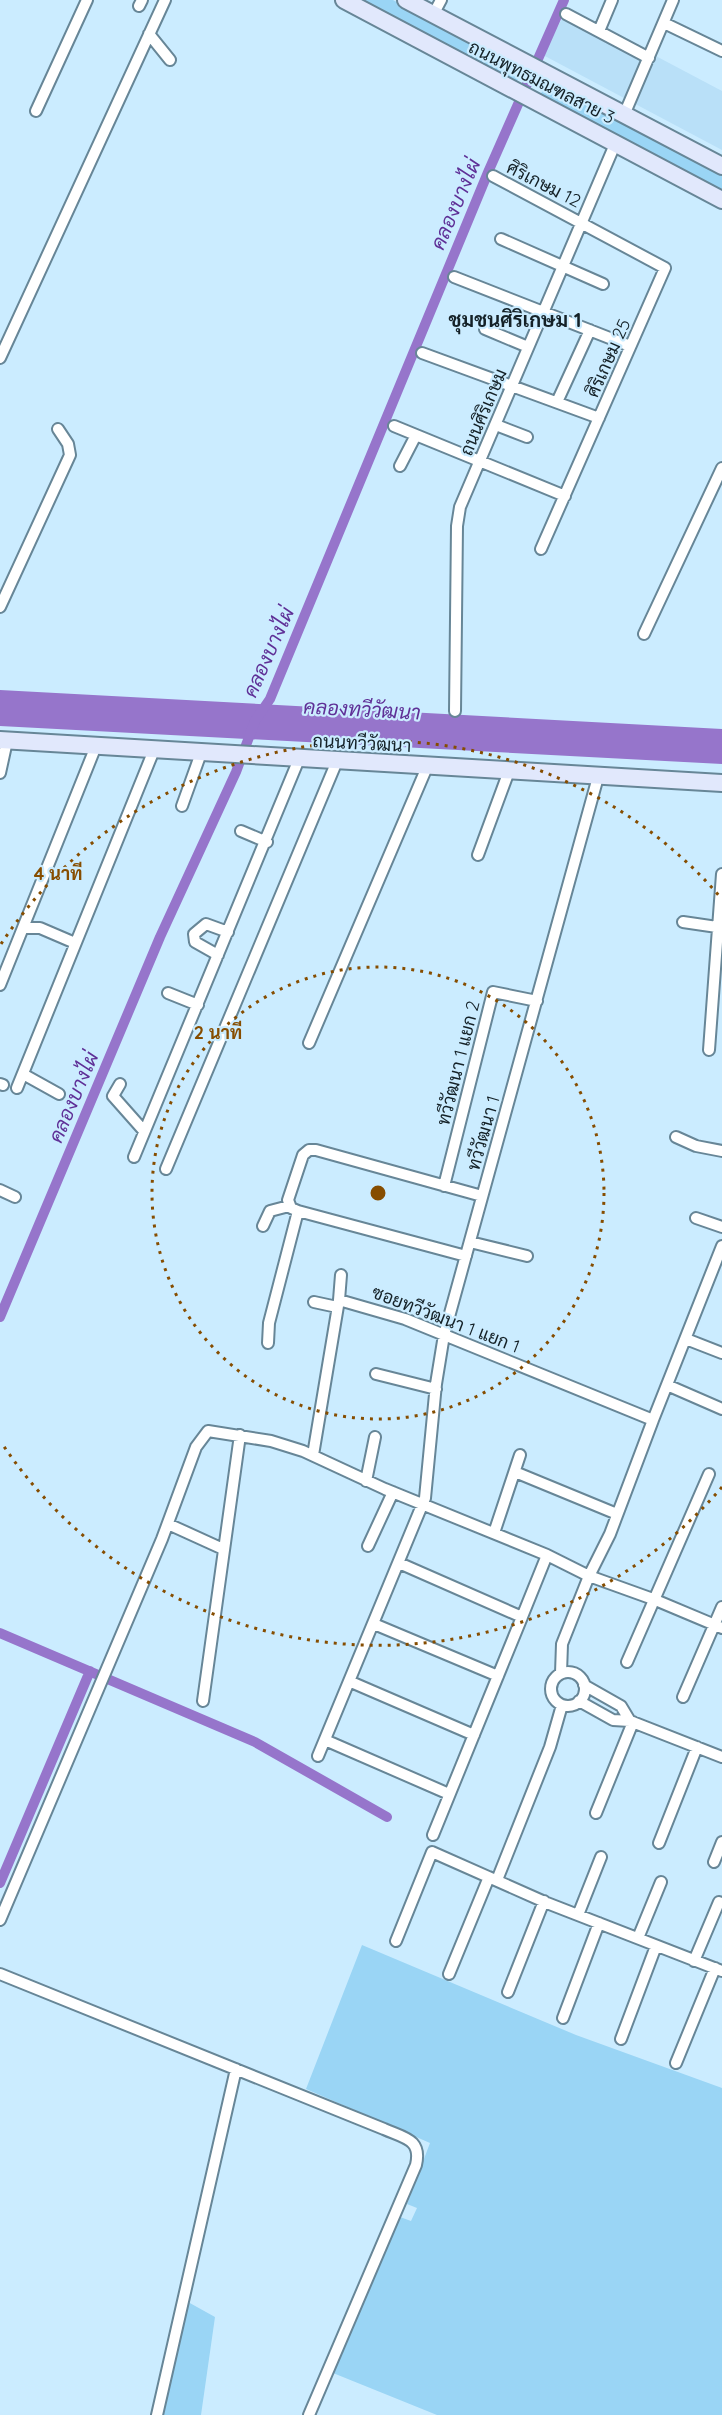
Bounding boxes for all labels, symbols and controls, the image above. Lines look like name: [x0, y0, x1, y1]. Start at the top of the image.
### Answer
street label: ถนนพุทธมณฑลสาย 3: [465, 35, 619, 130]
water label: คลองบางไผ่: [425, 154, 486, 253]
street label: ศิริเกษม 12: [503, 156, 585, 212]
district label: ชุมชนศิริเกษม 1: [449, 307, 581, 335]
street label: ศิริเกษม 25: [581, 315, 635, 401]
street label: ถนนศิริเกษม: [454, 365, 512, 459]
water label: คลองบางไผ่: [237, 602, 299, 701]
water label: คลองทวีวัฒนา: [303, 693, 421, 725]
street label: ถนนทวีวัฒนา: [312, 728, 412, 757]
text: 4 นาที: [34, 861, 82, 885]
street label: ทวีวัฒนา 1 แยก 2: [430, 998, 485, 1128]
text: 2 นาที: [194, 1020, 242, 1044]
water label: คลองบางไผ่: [43, 1047, 104, 1146]
street label: ทวีวัฒนา 1: [460, 1093, 505, 1173]
centre of rings: [368, 1183, 388, 1203]
street label: ซอยทวีวัฒนา 1 แยก 1: [369, 1279, 524, 1358]

